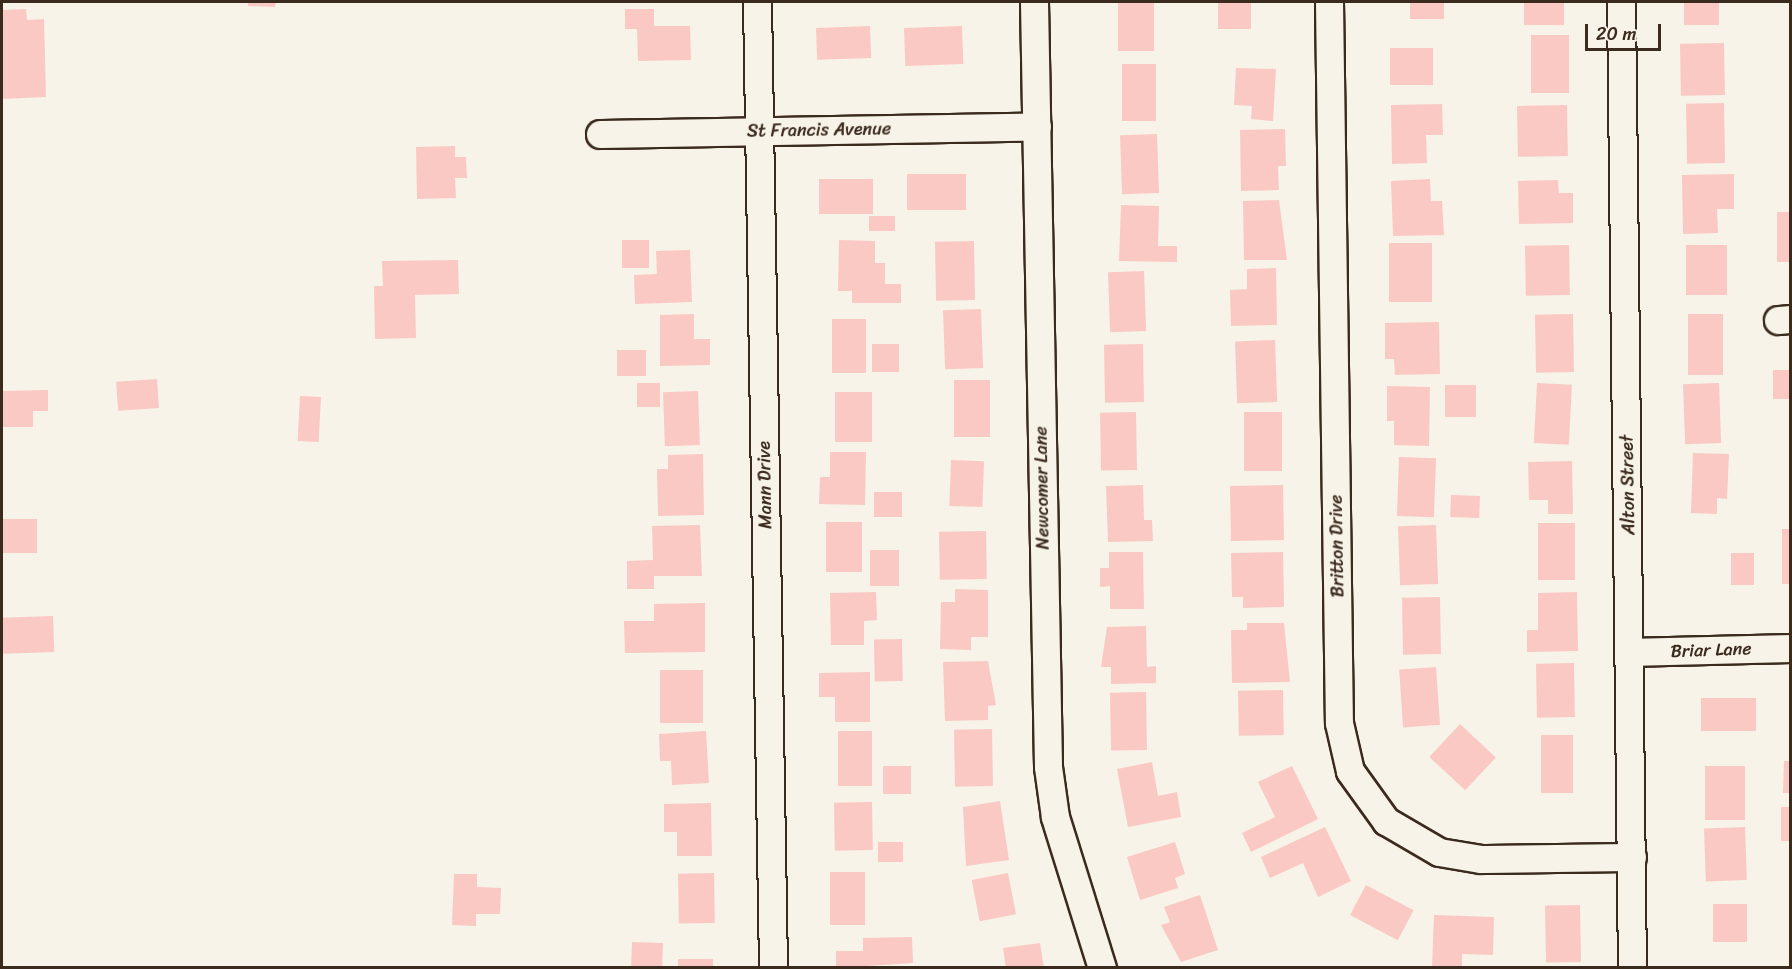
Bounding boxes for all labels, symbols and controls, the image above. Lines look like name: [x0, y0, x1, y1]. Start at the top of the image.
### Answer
scale bar: [1588, 12, 1664, 50]
text: 20 m: [1596, 18, 1636, 50]
street label: St Francis Avenue: [747, 118, 891, 142]
street label: Newcomer Lane: [1030, 426, 1054, 550]
street label: Alton Street: [1616, 434, 1640, 536]
street label: Mann Drive: [753, 441, 777, 529]
street label: Britton Drive: [1325, 494, 1349, 598]
street label: Briar Lane: [1670, 638, 1752, 662]

